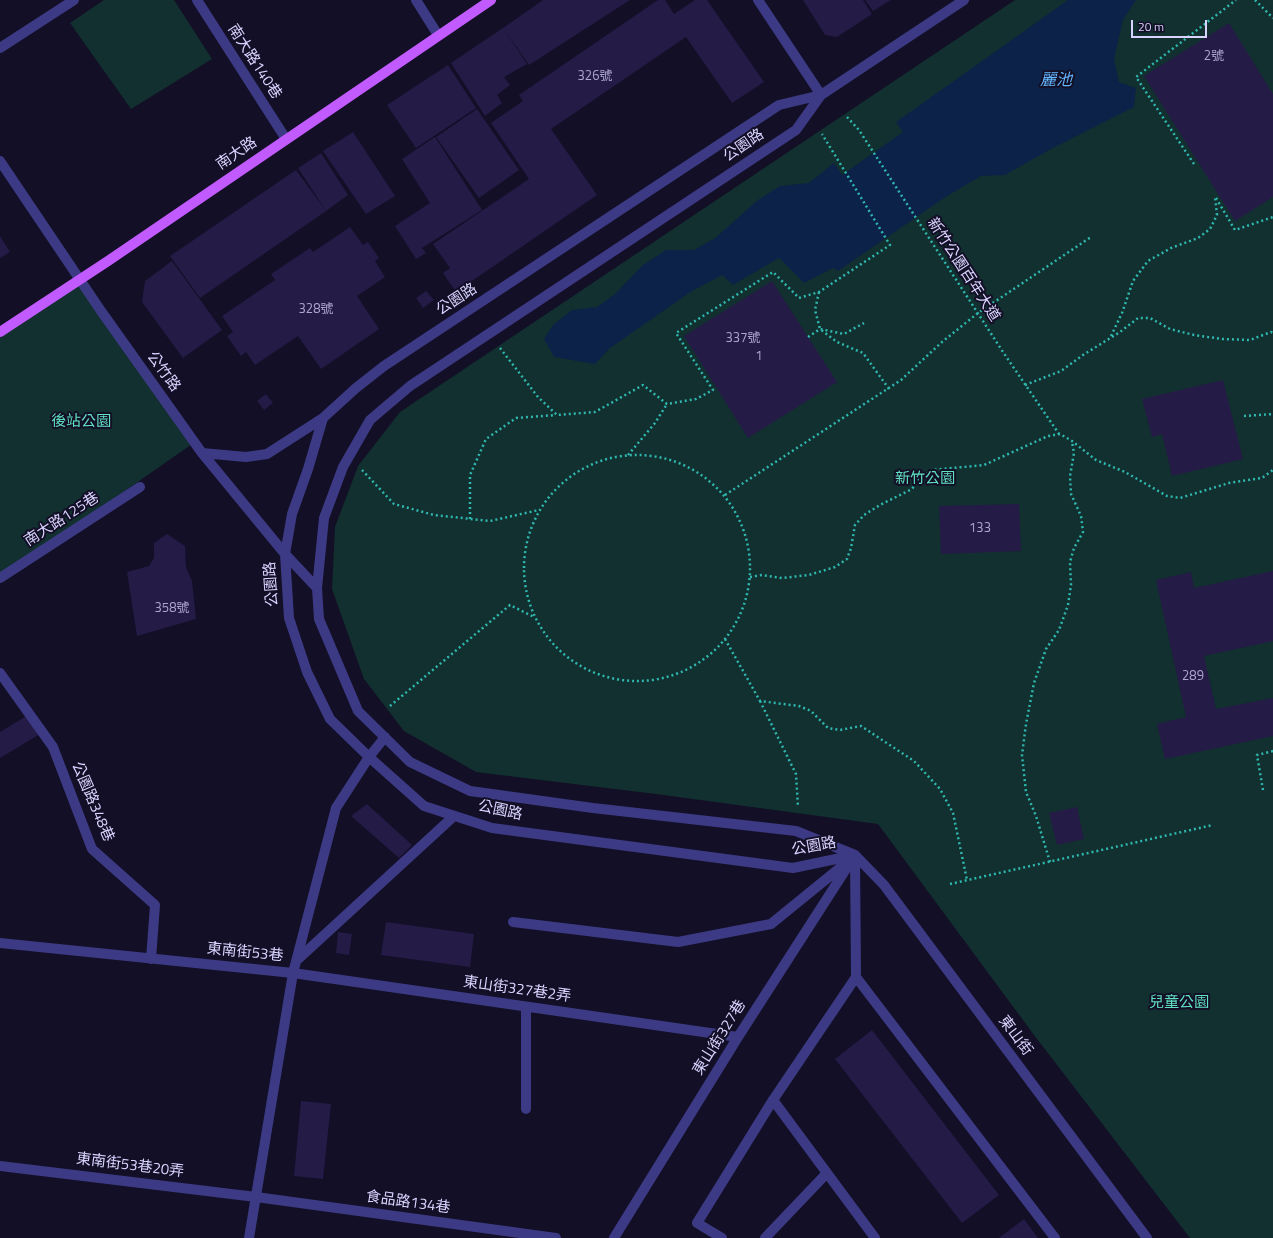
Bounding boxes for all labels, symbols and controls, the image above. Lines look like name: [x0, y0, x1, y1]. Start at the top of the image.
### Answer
scale bar: [1133, 12, 1209, 38]
text: 20 m: [1138, 17, 1164, 36]
street label: 南大路140巷: [223, 21, 285, 103]
house number: 2號: [1204, 49, 1224, 65]
house number: 326號: [578, 69, 612, 85]
water label: 麗池: [1040, 71, 1072, 91]
street label: 公園路: [720, 126, 768, 166]
street label: 南大路: [213, 134, 261, 174]
street label: 新竹公園百年大道: [923, 215, 1003, 325]
street label: 公園路: [433, 280, 481, 320]
house number: 328號: [299, 302, 333, 318]
house number: 337號: [726, 331, 760, 347]
street label: 公竹路: [142, 349, 184, 395]
house number: 1: [755, 349, 763, 365]
park label: 後站公園: [51, 413, 111, 431]
park label: 新竹公園: [895, 470, 955, 488]
street label: 南大路125巷: [21, 489, 103, 551]
house number: 133: [969, 521, 991, 537]
street label: 公園路: [261, 561, 283, 607]
house number: 358號: [155, 601, 189, 617]
house number: 289: [1182, 669, 1204, 685]
street label: 公園路348巷: [67, 759, 117, 845]
street label: 公園路: [476, 798, 524, 824]
street label: 公園路: [790, 834, 838, 860]
street label: 東南街53巷: [206, 940, 284, 966]
street label: 東山街327巷2弄: [462, 974, 572, 1006]
park label: 兒童公園: [1149, 994, 1209, 1012]
street label: 東山街327巷: [690, 997, 750, 1079]
street label: 東山街: [994, 1013, 1036, 1059]
street label: 東南街53巷20弄: [75, 1150, 185, 1182]
street label: 食品路134巷: [365, 1188, 451, 1218]

